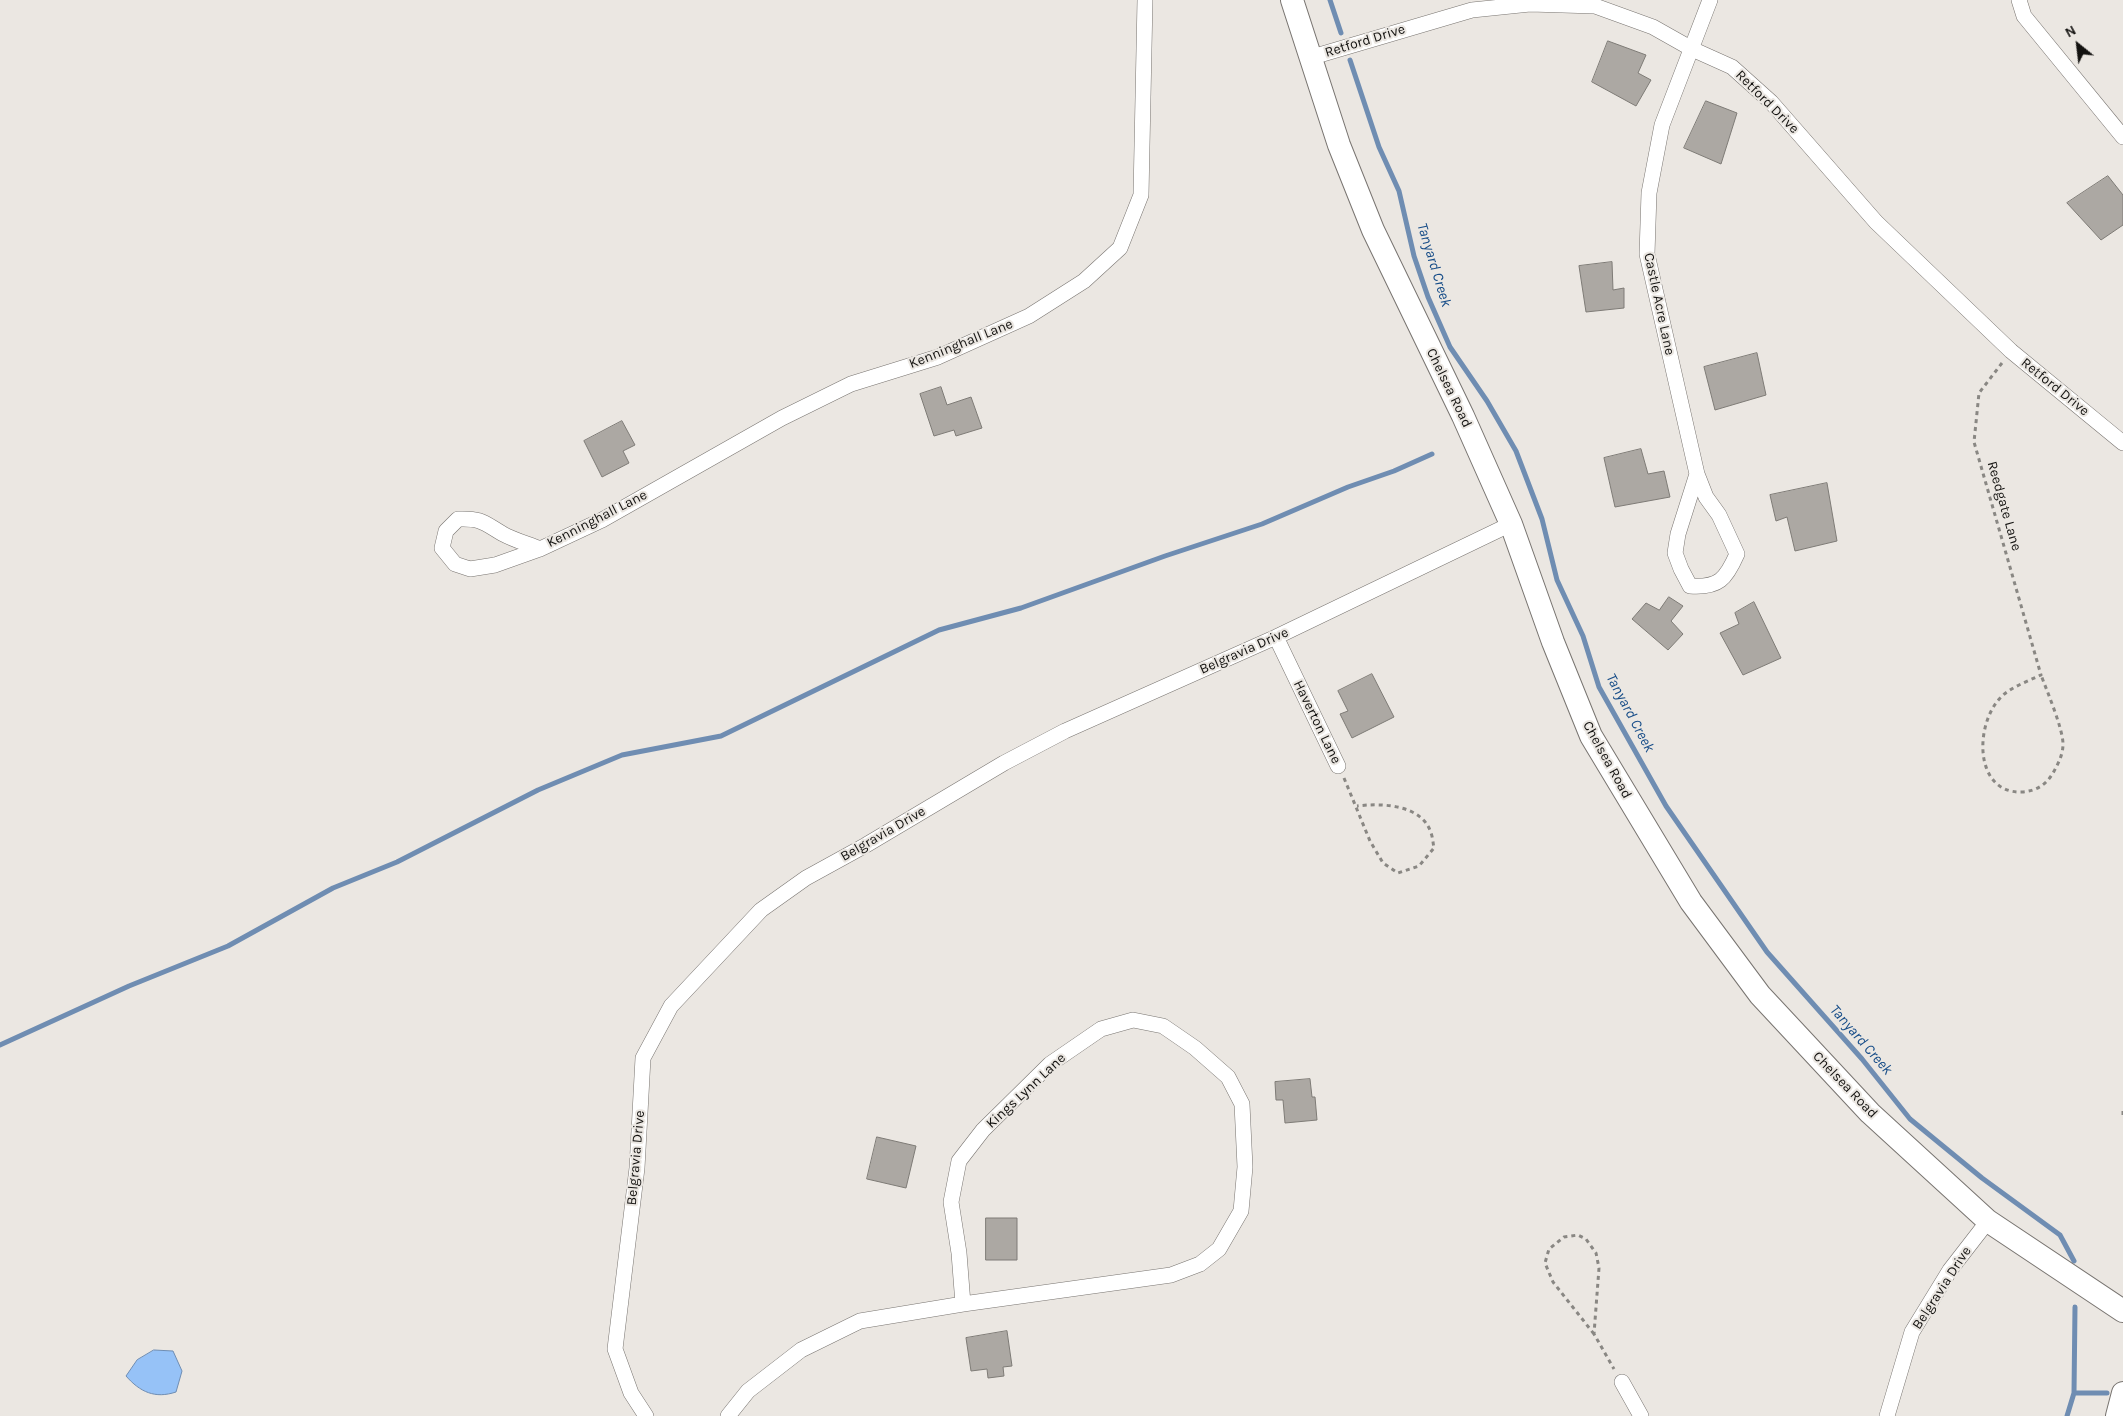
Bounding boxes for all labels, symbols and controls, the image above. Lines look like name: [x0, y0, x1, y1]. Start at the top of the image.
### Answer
north arrow: [2053, 20, 2103, 70]
street label: Retford Drive: [1323, 21, 1407, 61]
text: N: [2062, 22, 2079, 41]
street label: Retford Drive: [1732, 67, 1802, 137]
water label: Tanyard Creek: [1413, 221, 1455, 309]
street label: Castle Acre Lane: [1640, 251, 1678, 357]
street label: Kenninghall Lane: [907, 316, 1015, 372]
street label: Chelsea Road: [1423, 346, 1475, 430]
street label: Retford Drive: [2018, 354, 2092, 420]
street label: Reedgate Lane: [1983, 459, 2025, 553]
street label: Kenninghall Lane: [544, 486, 650, 552]
street label: Belgravia Drive: [1197, 624, 1291, 678]
water label: Tanyard Creek: [1602, 670, 1658, 756]
street label: Haverton Lane: [1290, 677, 1344, 767]
street label: Chelsea Road: [1579, 718, 1635, 802]
street label: Belgravia Drive: [837, 803, 929, 865]
water label: Tanyard Creek: [1826, 1001, 1896, 1079]
street label: Chelsea Road: [1809, 1048, 1881, 1122]
street label: Kings Lynn Lane: [983, 1050, 1069, 1132]
street label: Belgravia Drive: [623, 1110, 649, 1206]
street label: Belgravia Drive: [1909, 1243, 1975, 1333]

